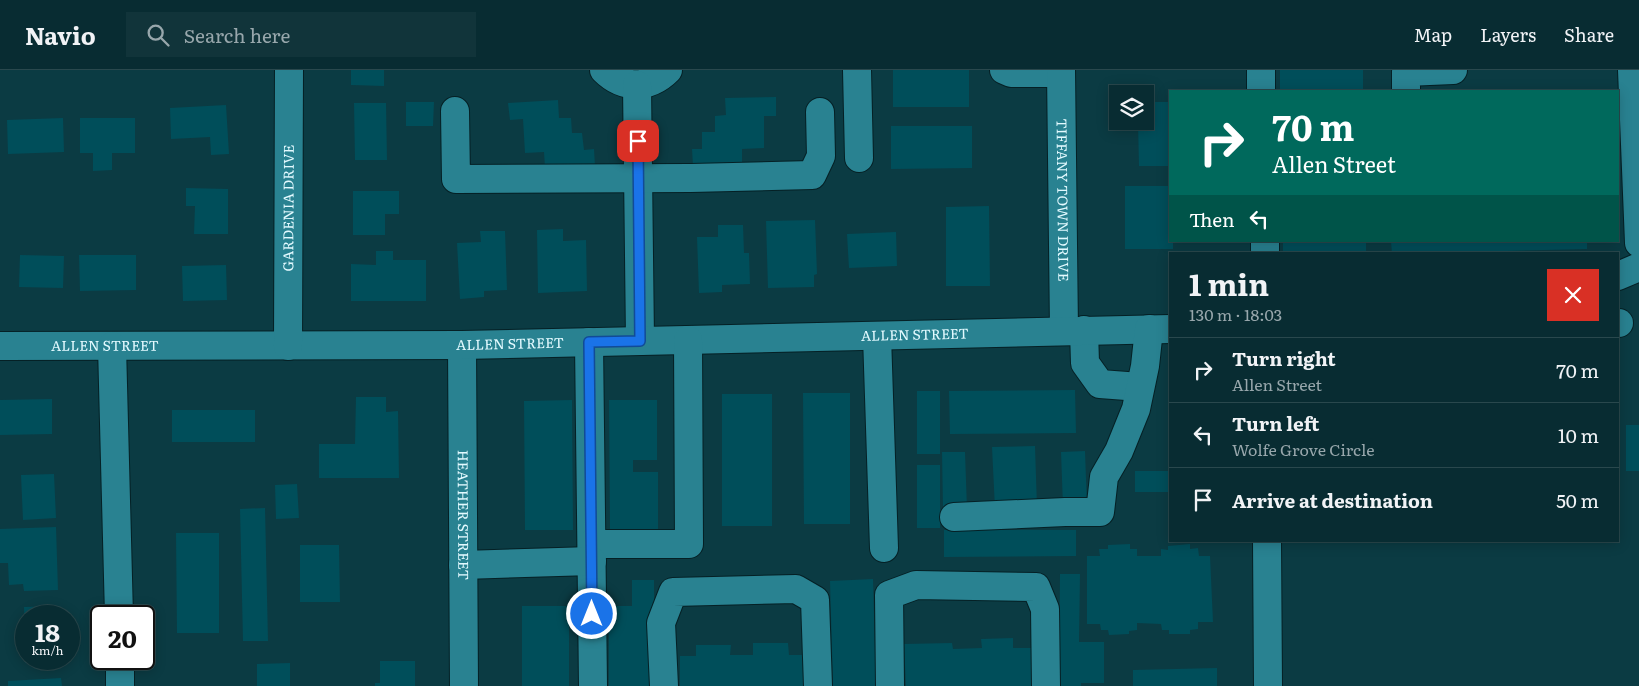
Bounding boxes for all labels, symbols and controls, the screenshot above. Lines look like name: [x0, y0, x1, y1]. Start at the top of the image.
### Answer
search box: [126, 12, 476, 57]
text: Navio: [25, 17, 96, 52]
icon: search: [144, 21, 172, 49]
text: Search here: [184, 21, 290, 49]
text: Map: [1414, 21, 1452, 48]
text: Layers: [1480, 21, 1536, 48]
text: Share: [1564, 21, 1614, 48]
map controls: [1109, 85, 1154, 130]
button: layers: [1109, 85, 1154, 130]
text: 70 m: [1272, 100, 1354, 152]
icon: right: [1189, 110, 1254, 175]
street label: TIFFANY TOWN DRIVE: [1053, 118, 1074, 282]
pin: [617, 120, 659, 162]
icon: arrive: [624, 127, 652, 155]
street label: GARDENIA DRIVE: [277, 144, 298, 272]
text: Allen Street: [1272, 147, 1396, 180]
text: Then: [1189, 205, 1235, 233]
icon: left: [1245, 205, 1273, 233]
text: 1 min: [1189, 261, 1269, 305]
button: close: [1547, 269, 1599, 321]
text: 130 m · 18:03: [1189, 302, 1282, 326]
street label: ALLEN STREET: [861, 323, 969, 345]
street label: ALLEN STREET: [456, 332, 564, 354]
street label: ALLEN STREET: [51, 335, 159, 355]
text: Turn right: [1232, 344, 1336, 372]
icon: right: [1189, 356, 1217, 384]
text: 70 m: [1556, 356, 1599, 384]
text: Allen Street: [1232, 372, 1322, 396]
text: Turn left: [1232, 409, 1319, 437]
icon: left: [1189, 421, 1217, 449]
text: 10 m: [1558, 421, 1599, 449]
text: Wolfe Grove Circle: [1232, 437, 1375, 461]
street label: HEATHER STREET: [454, 450, 474, 580]
icon: arrive: [1189, 486, 1217, 514]
text: Arrive at destination: [1232, 486, 1433, 514]
text: 50 m: [1556, 486, 1599, 514]
position arrow: [565, 587, 617, 639]
speed limit sign: 20: [90, 605, 155, 670]
text: 18: [35, 613, 60, 650]
text: km/h: [32, 641, 63, 659]

